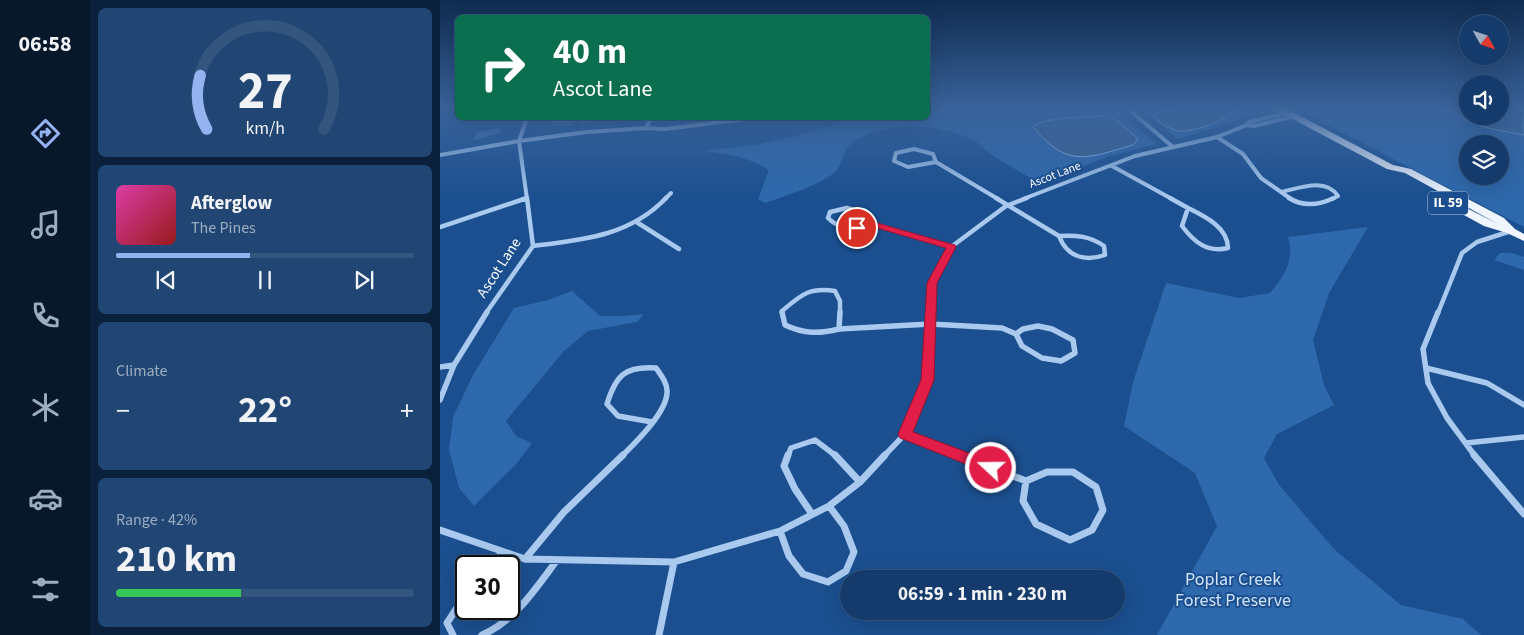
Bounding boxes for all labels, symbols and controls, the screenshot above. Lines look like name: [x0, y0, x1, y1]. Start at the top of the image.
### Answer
north arrow: [1459, 15, 1509, 65]
map controls: [1459, 15, 1509, 185]
text: 40 m: [553, 27, 627, 77]
text: 06:58: [18, 28, 72, 60]
icon: right: [470, 35, 535, 100]
text: 27: [238, 55, 292, 129]
text: Ascot Lane: [553, 73, 652, 105]
button: sound: [1459, 75, 1509, 125]
icon: directions: [28, 116, 63, 151]
text: km/h: [245, 116, 285, 141]
button: layers: [1459, 135, 1509, 185]
street label: Ascot Lane: [1027, 157, 1083, 193]
text: Afterglow: [191, 190, 272, 217]
road number: IL 59: [1428, 192, 1468, 214]
icon: music: [28, 207, 63, 242]
pin: [836, 207, 878, 249]
icon: arrive: [843, 214, 871, 242]
text: The Pines: [191, 217, 256, 239]
street label: Ascot Lane: [472, 234, 526, 302]
icon: previous: [152, 266, 180, 294]
icon: pause: [251, 266, 279, 294]
icon: next: [350, 266, 378, 294]
icon: phone: [28, 298, 63, 333]
text: Climate: [116, 360, 167, 382]
text: 22°: [238, 383, 292, 437]
icon: climate: [28, 390, 63, 425]
text: −: [116, 391, 130, 431]
text: +: [400, 391, 414, 431]
position arrow: [964, 441, 1016, 493]
icon: car: [28, 481, 63, 516]
text: Range · 42%: [116, 509, 197, 531]
text: 210 km: [116, 532, 237, 586]
speed limit sign: 30: [455, 555, 520, 620]
park label: Poplar Creek Forest Preserve: [1175, 567, 1291, 613]
icon: filters: [28, 572, 63, 607]
text: 06:59 · 1 min · 230 m: [898, 581, 1067, 608]

